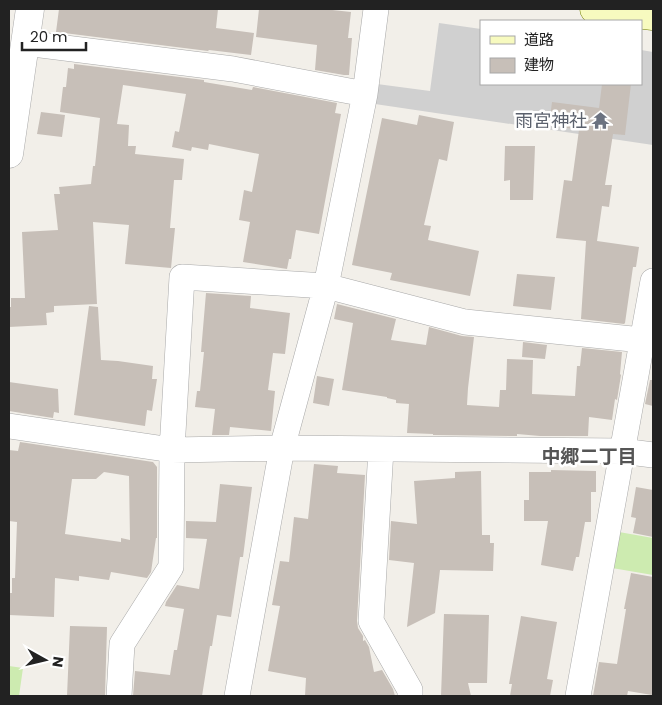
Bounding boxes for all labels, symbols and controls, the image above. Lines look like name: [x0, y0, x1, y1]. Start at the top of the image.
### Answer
scale bar: [22, 20, 86, 52]
legend: [480, 20, 642, 85]
text: 20 m: [30, 26, 68, 47]
text: 道路: [524, 29, 554, 50]
text: 建物: [524, 54, 554, 75]
place label: 雨宮神社: [515, 108, 587, 133]
temple icon: 雨宮神社: [591, 110, 611, 130]
district label: 中郷二丁目: [541, 443, 637, 470]
north arrow: [20, 635, 70, 685]
text: N: [47, 655, 69, 668]

